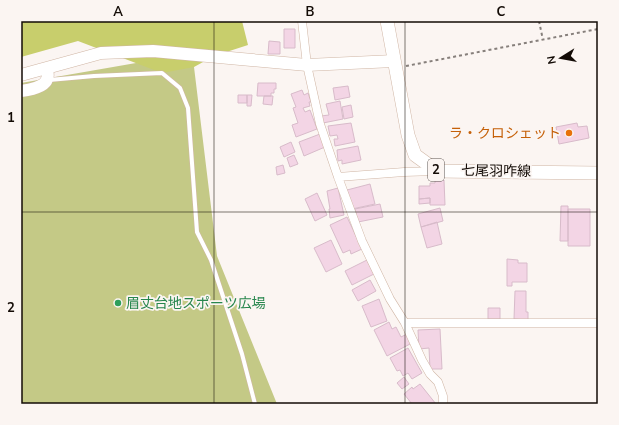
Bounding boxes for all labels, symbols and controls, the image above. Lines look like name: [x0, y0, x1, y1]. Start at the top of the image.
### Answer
text: A: [113, 3, 123, 21]
text: B: [306, 3, 315, 21]
text: C: [497, 3, 506, 21]
north arrow: [541, 38, 581, 78]
text: N: [544, 54, 560, 65]
text: 1: [7, 109, 15, 127]
place label: ラ・クロシェット: [449, 124, 561, 143]
marker: ラ・クロシェット: [564, 128, 574, 138]
road number: 2: [428, 159, 444, 181]
street label: 七尾羽咋線: [461, 161, 531, 181]
place label: 眉丈台地スポーツ広場: [126, 294, 266, 313]
marker: 眉丈台地スポーツ広場: [113, 298, 123, 308]
text: 2: [7, 299, 15, 317]

